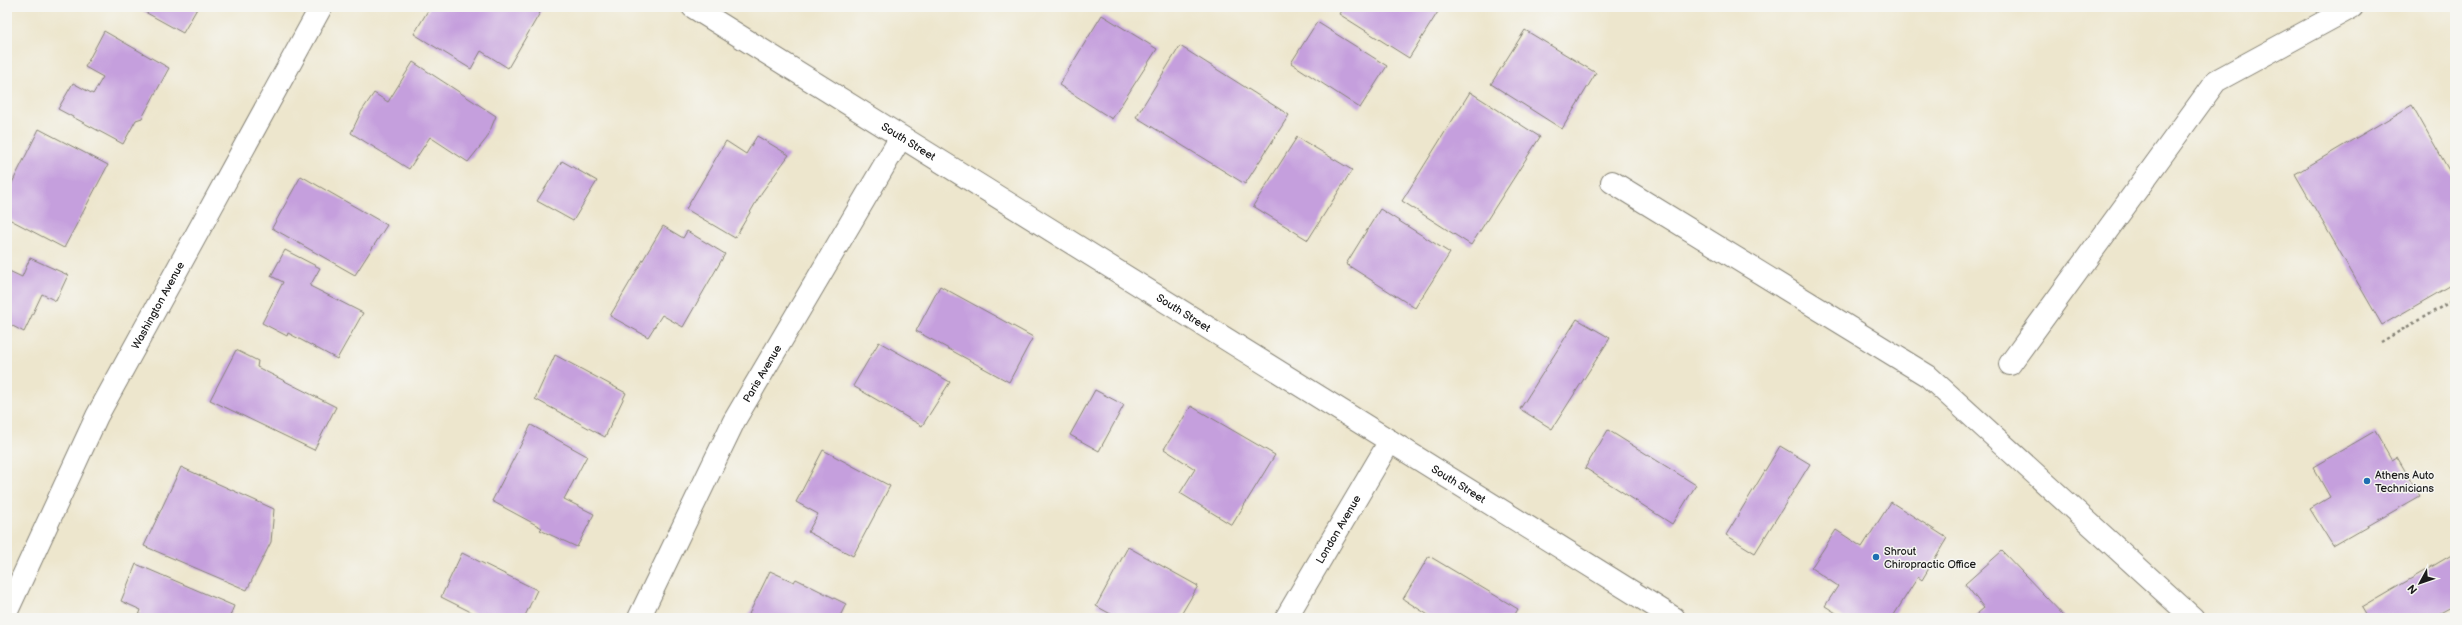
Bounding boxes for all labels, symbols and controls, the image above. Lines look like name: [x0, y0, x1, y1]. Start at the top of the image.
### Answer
street label: South Street: [879, 120, 938, 164]
street label: Washington Avenue: [129, 259, 187, 352]
street label: South Street: [1154, 291, 1213, 335]
street label: Paris Avenue: [740, 342, 785, 405]
street label: South Street: [1429, 463, 1488, 506]
place label: Athens Auto Technicians: [2375, 469, 2435, 495]
marker: Athens Auto Technicians: [2362, 476, 2372, 486]
street label: London Avenue: [1313, 492, 1364, 566]
place label: Shrout Chiropractic Office: [1884, 545, 1977, 571]
marker: Shrout Chiropractic Office: [1871, 552, 1881, 562]
north arrow: [2400, 563, 2440, 603]
text: N: [2405, 582, 2420, 596]

